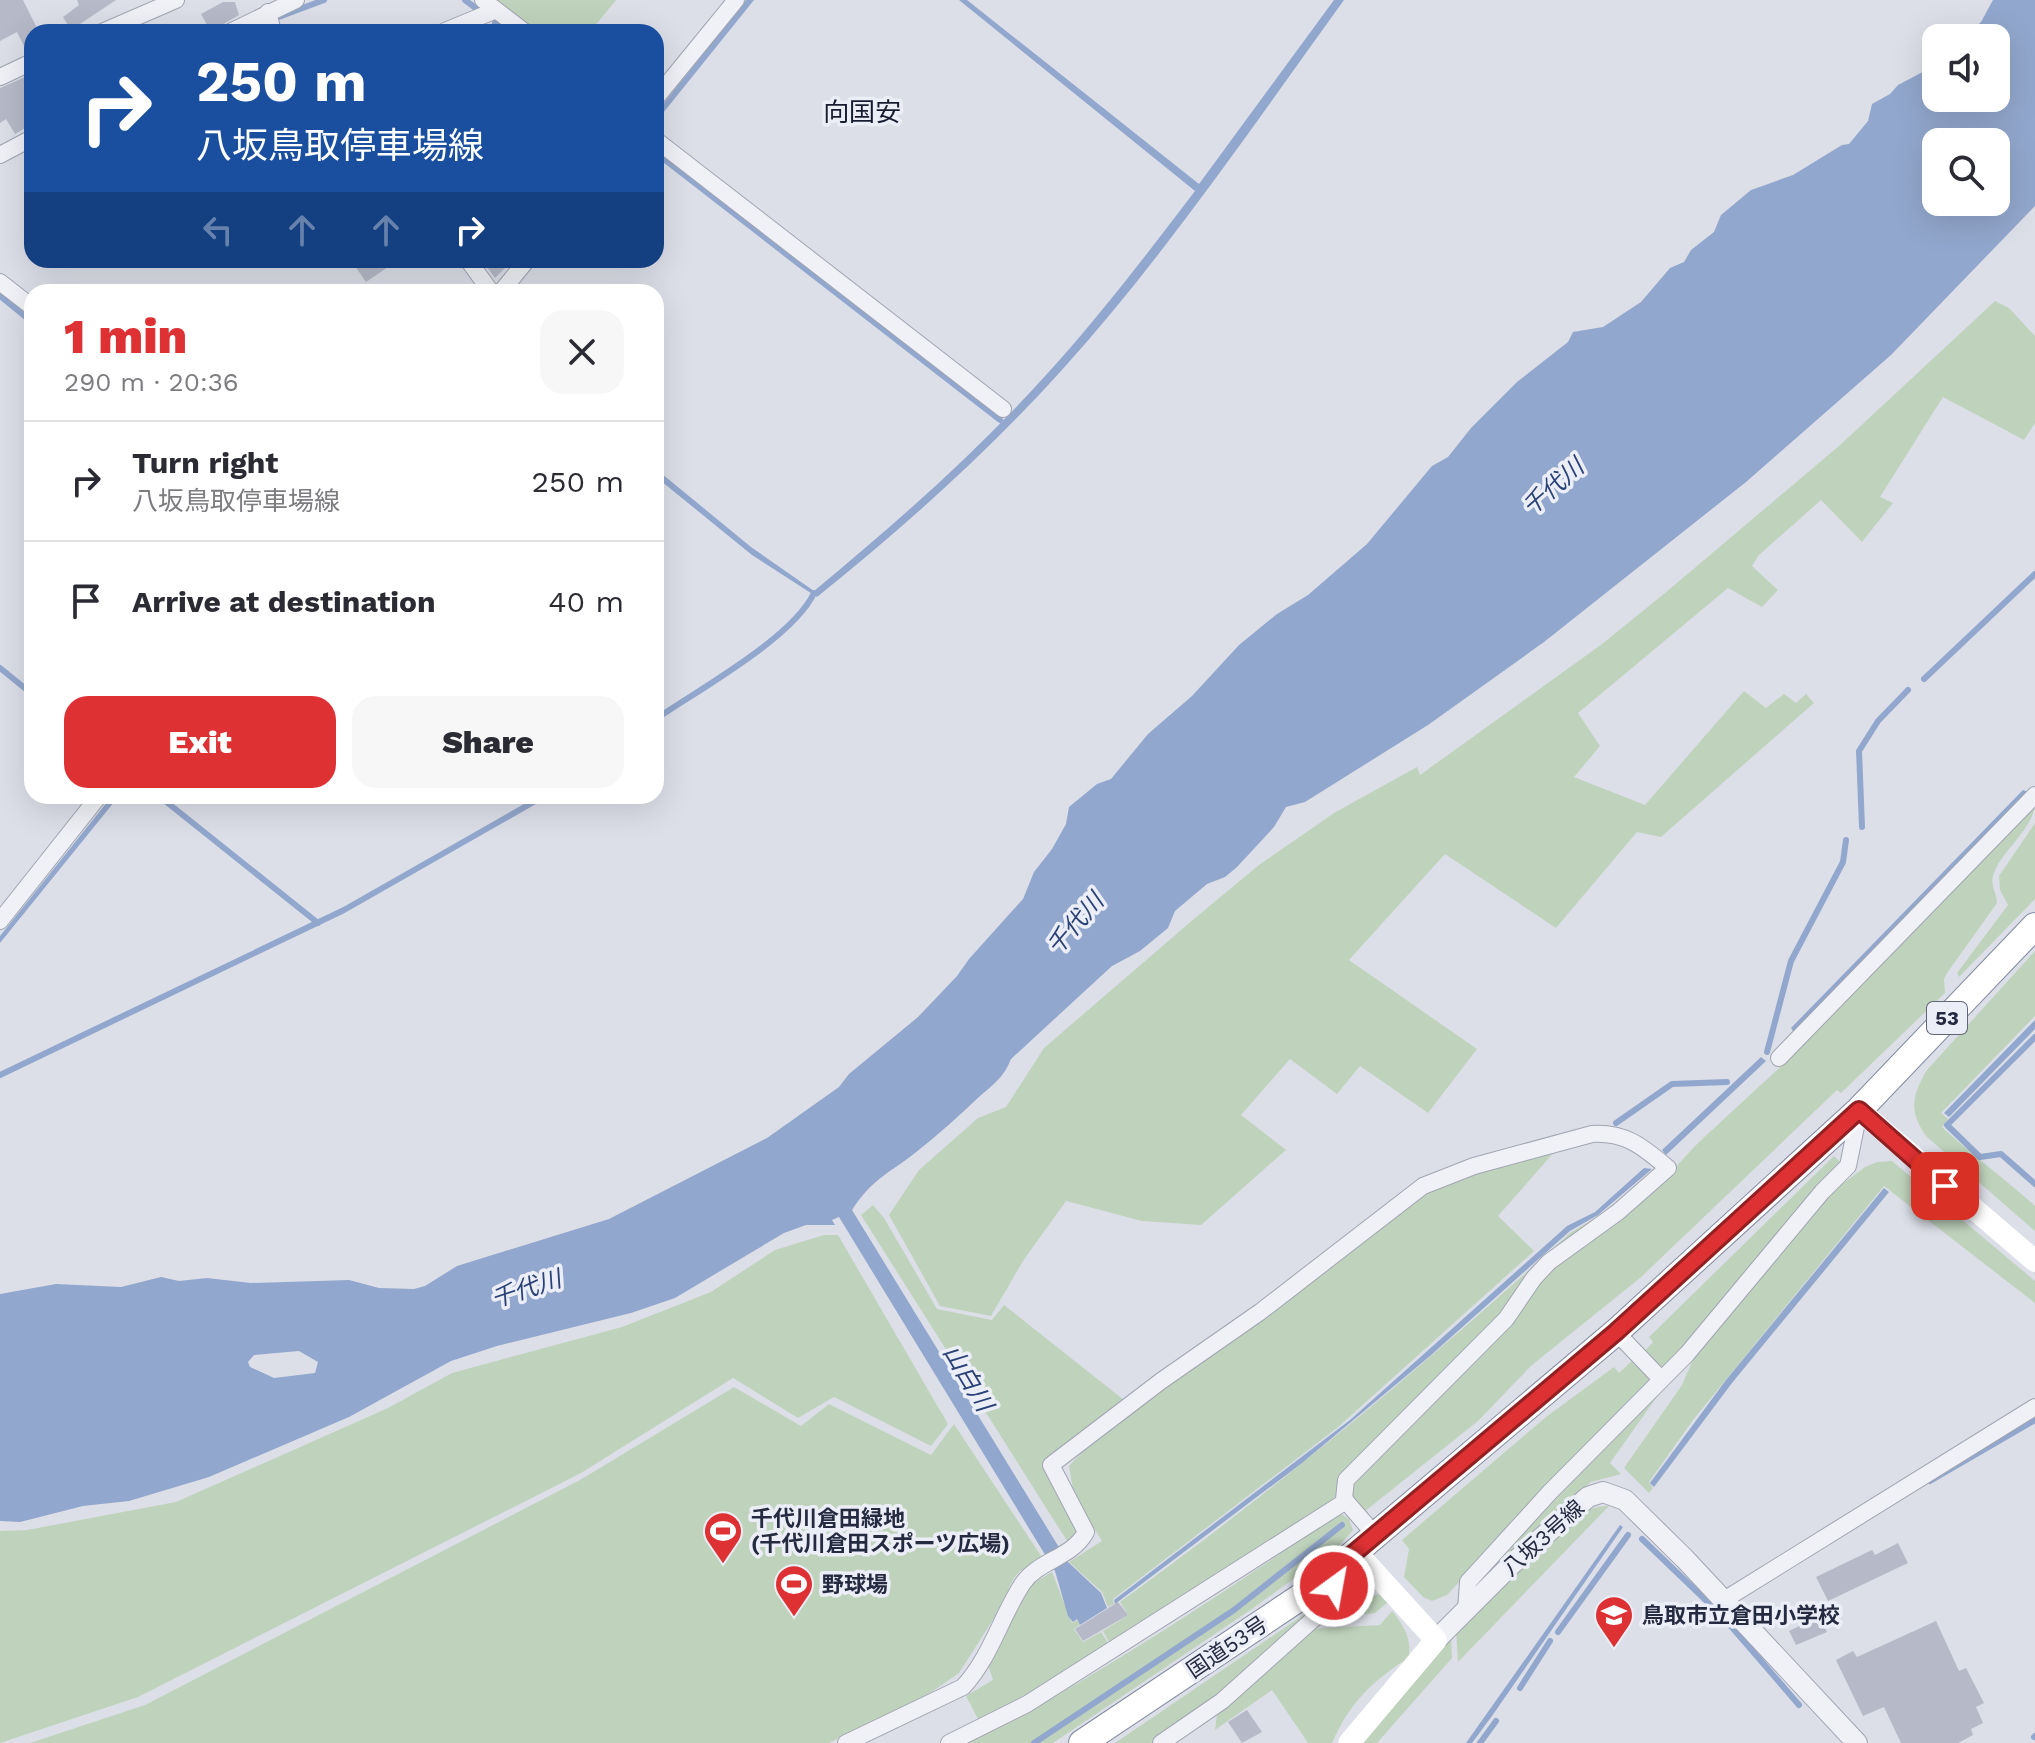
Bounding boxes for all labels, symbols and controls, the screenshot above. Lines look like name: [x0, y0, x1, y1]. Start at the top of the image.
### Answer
map controls: [1922, 24, 2010, 216]
button: sound: [1922, 24, 2010, 112]
text: 250 m: [196, 49, 367, 115]
icon: right: [64, 56, 168, 160]
district label: 向国安: [823, 97, 901, 127]
text: 八坂鳥取停車場線: [196, 125, 484, 167]
button: search: [1922, 128, 2010, 216]
icon: left: [196, 208, 240, 252]
icon: ahead: [280, 208, 324, 252]
icon: ahead: [364, 208, 408, 252]
icon: right: [448, 208, 492, 252]
text: 1 min: [64, 308, 187, 365]
button: close: [540, 310, 624, 394]
text: 290 m · 20:36: [64, 367, 239, 397]
text: Turn right: [132, 445, 278, 480]
water label: 千代川: [1517, 451, 1592, 521]
icon: right: [64, 459, 108, 503]
text: 250 m: [532, 464, 624, 499]
text: 八坂鳥取停車場線: [132, 486, 340, 516]
icon: arrive: [64, 579, 108, 623]
text: Arrive at destination: [132, 584, 436, 619]
text: 40 m: [548, 584, 624, 619]
button: Exit: [64, 696, 336, 788]
button: Share: [352, 696, 624, 788]
water label: 千代川: [1041, 885, 1111, 960]
road number: 53: [1927, 1002, 1967, 1034]
pin: [1911, 1152, 1979, 1220]
icon: arrive: [1923, 1164, 1967, 1208]
water label: 千代川: [487, 1264, 567, 1313]
water label: 山白川: [937, 1340, 1000, 1419]
street label: 八坂3号線: [1497, 1495, 1589, 1581]
place label: 千代川倉田緑地 (千代川倉田スポーツ広場): [751, 1506, 1010, 1556]
sports icon: 千代川倉田緑地 (千代川倉田スポーツ広場): [702, 1510, 744, 1565]
position arrow: [1292, 1544, 1376, 1628]
sports icon: 野球場: [773, 1563, 815, 1618]
place label: 野球場: [822, 1572, 888, 1597]
school or university icon: 鳥取市立倉田小学校: [1593, 1594, 1635, 1649]
place label: 鳥取市立倉田小学校: [1642, 1603, 1840, 1628]
street label: 国道53号: [1182, 1611, 1272, 1683]

